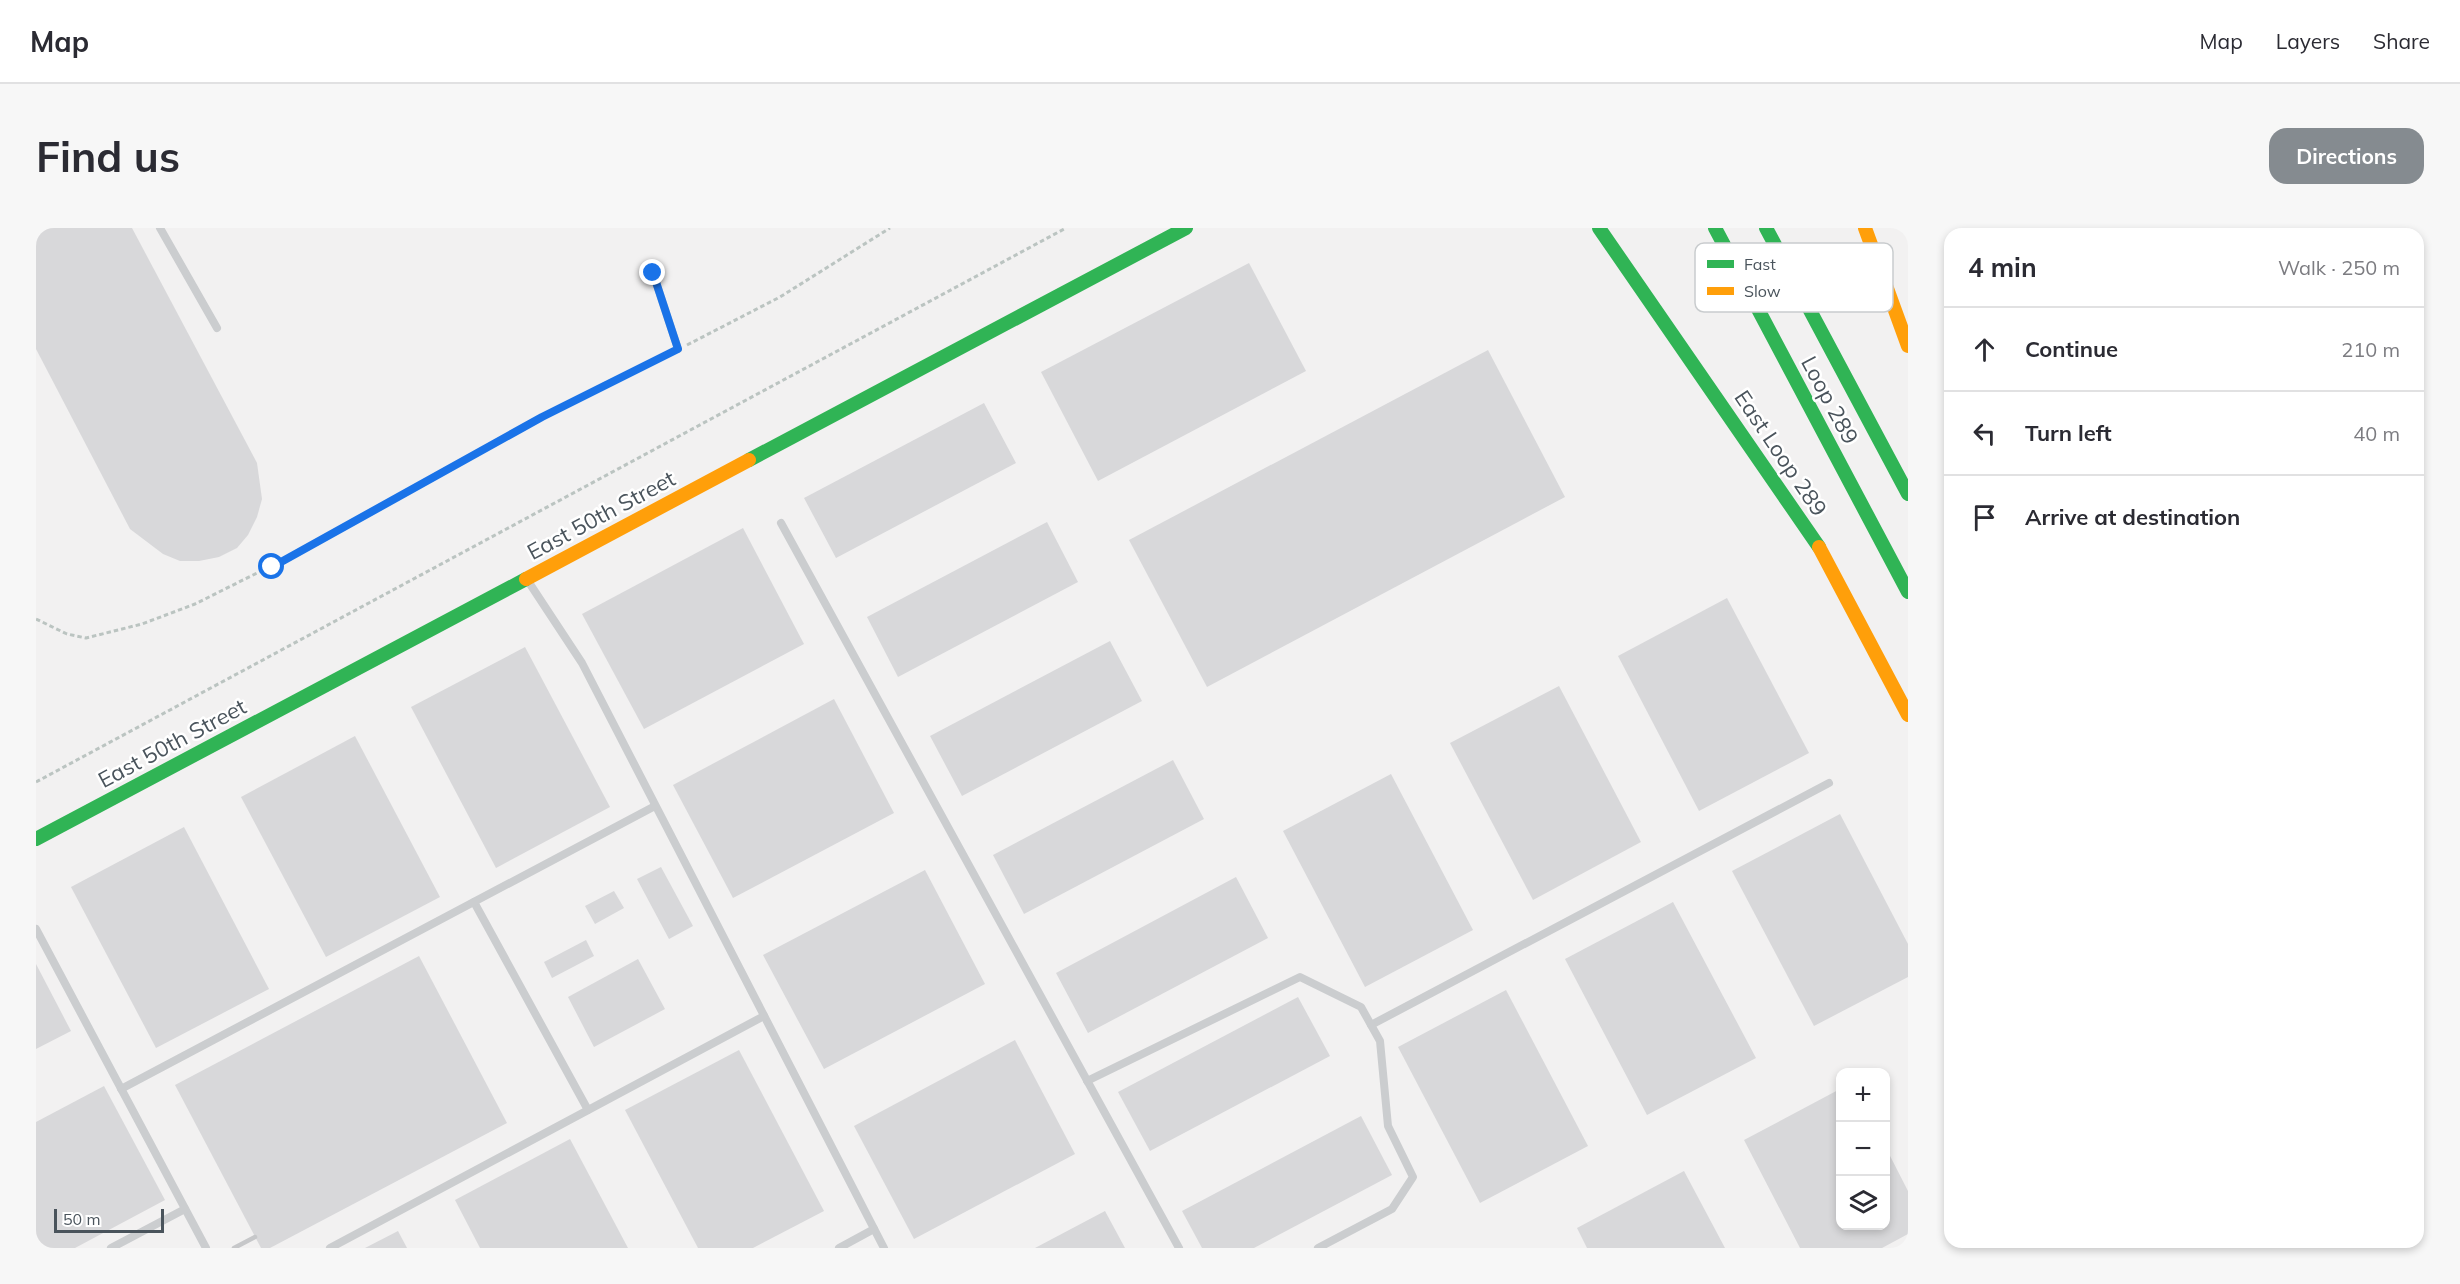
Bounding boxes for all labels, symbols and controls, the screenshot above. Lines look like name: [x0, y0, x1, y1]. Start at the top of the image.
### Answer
text: Map: [30, 24, 89, 59]
text: Map: [2200, 28, 2243, 54]
text: Layers: [2276, 28, 2340, 54]
text: Share: [2373, 28, 2430, 54]
button: Directions: [2269, 128, 2424, 184]
text: Find us: [36, 130, 180, 183]
legend: [1695, 243, 1893, 312]
text: 4 min: [1968, 251, 2037, 284]
text: Fast: [1744, 254, 1776, 274]
text: Walk · 250 m: [2278, 255, 2400, 280]
route end: [639, 259, 665, 285]
text: Slow: [1744, 281, 1781, 301]
icon: ahead: [1968, 333, 2001, 366]
text: Continue: [2025, 335, 2118, 363]
text: 210 m: [2341, 337, 2400, 362]
street label: Loop 289: [1795, 351, 1865, 449]
street label: East Loop 289: [1729, 385, 1833, 521]
icon: left: [1968, 417, 2001, 450]
text: Turn left: [2025, 419, 2112, 447]
text: 40 m: [2353, 421, 2400, 446]
street label: East 50th Street: [522, 464, 680, 566]
icon: arrive: [1968, 501, 2001, 534]
text: Arrive at destination: [2025, 503, 2240, 531]
route start: [258, 553, 284, 579]
street label: East 50th Street: [93, 692, 251, 794]
map controls: [1836, 1068, 1890, 1230]
button: +: [1836, 1068, 1890, 1122]
button: −: [1836, 1122, 1890, 1176]
button: layers: [1836, 1176, 1890, 1230]
scale bar: [54, 1206, 164, 1234]
text: 50 m: [63, 1209, 100, 1229]

